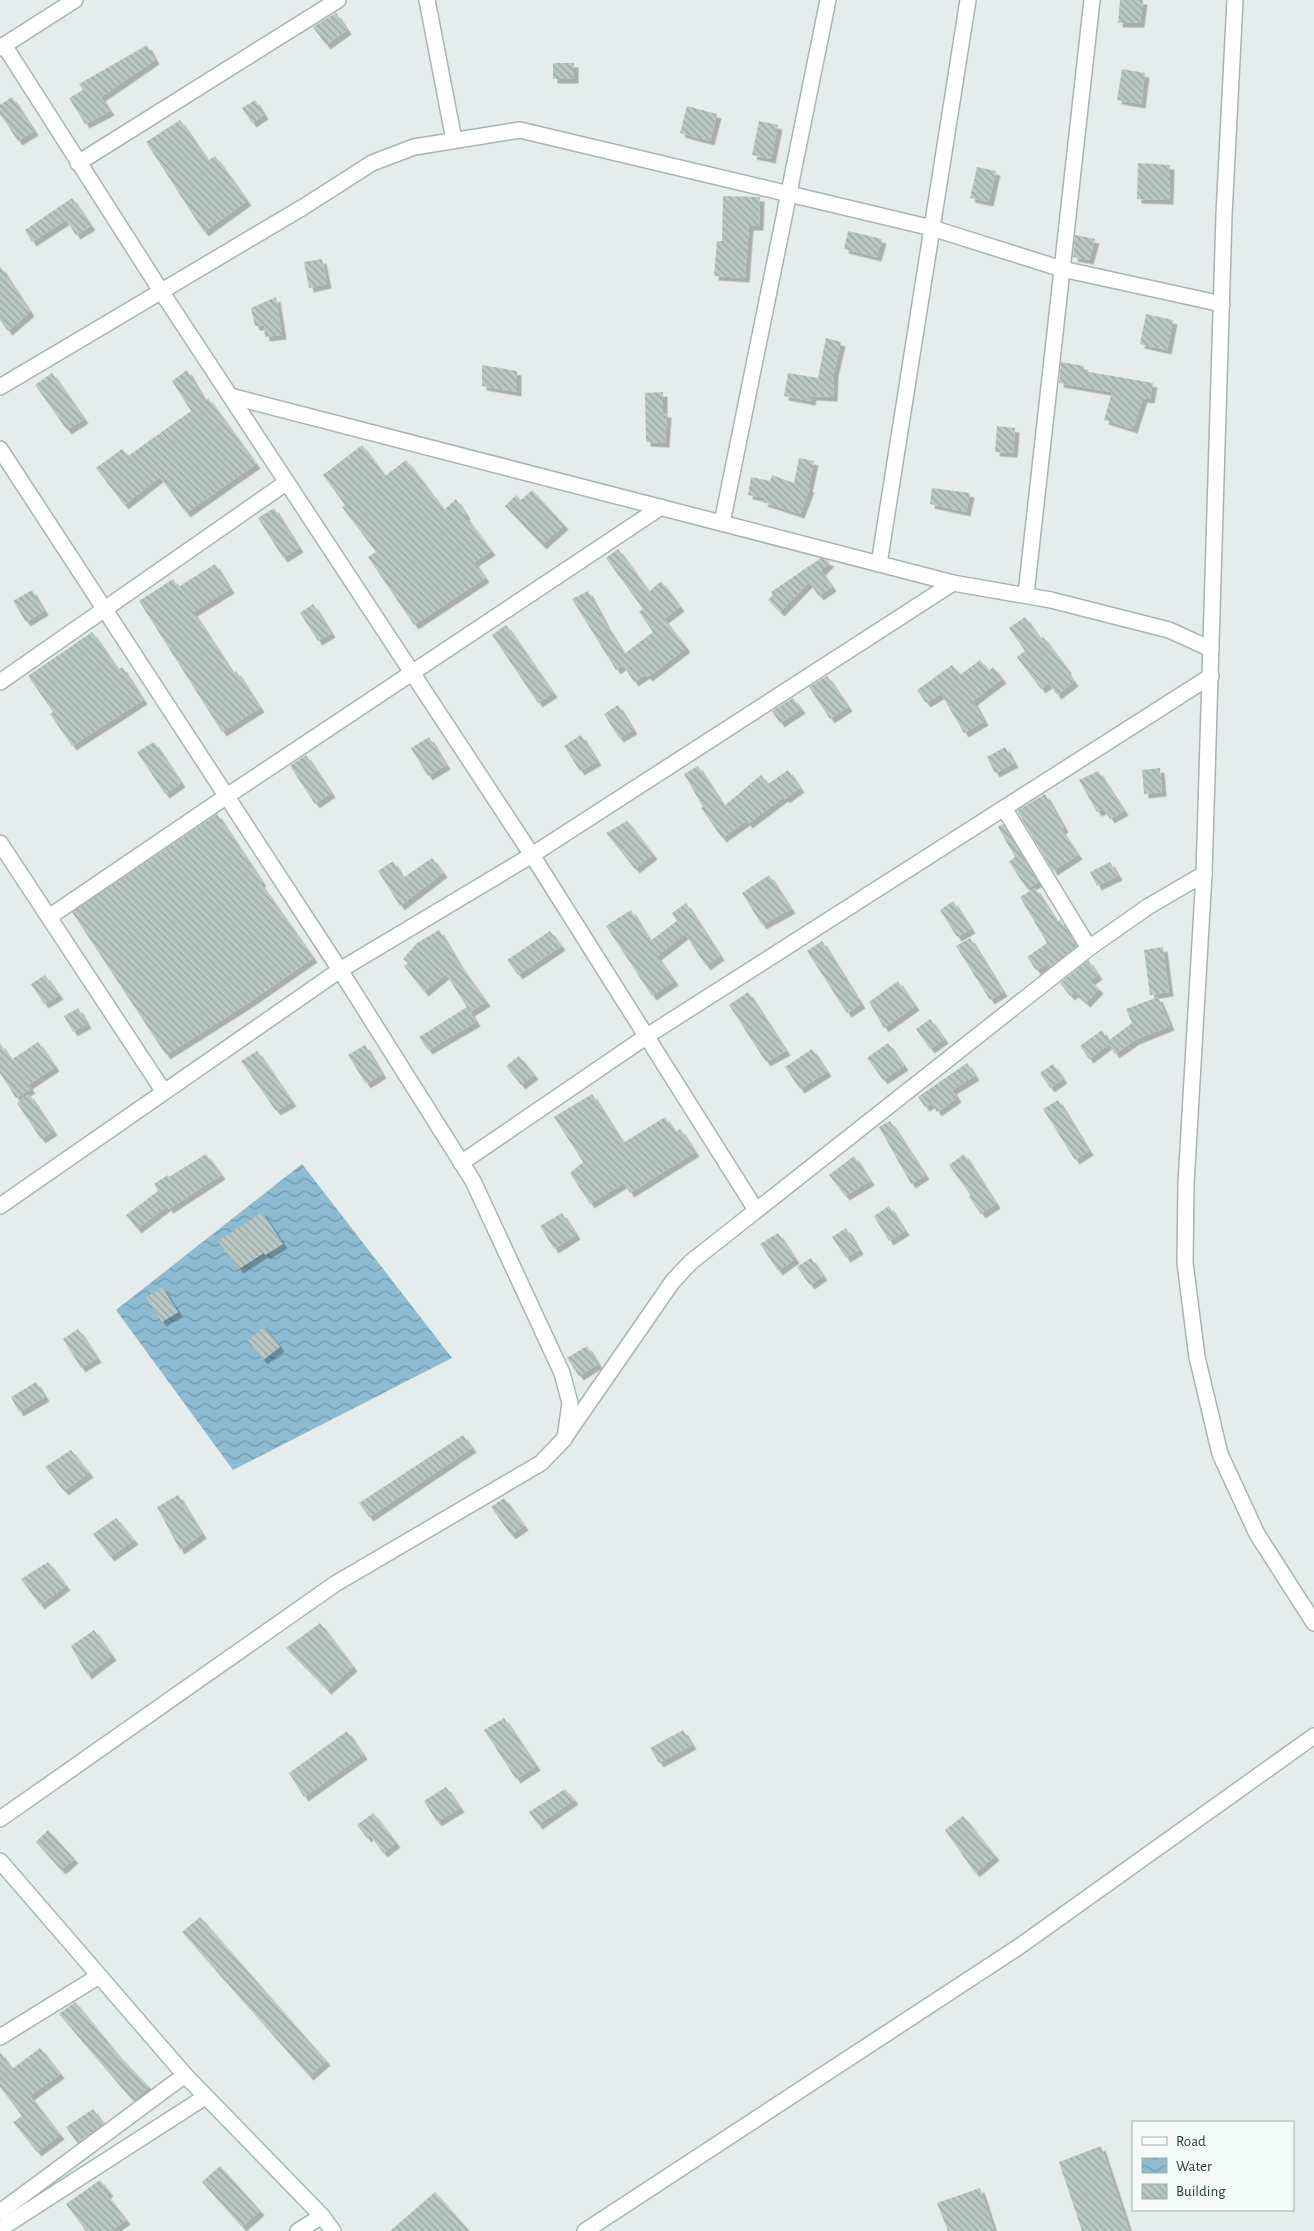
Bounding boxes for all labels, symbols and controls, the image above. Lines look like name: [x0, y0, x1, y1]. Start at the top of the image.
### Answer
legend: [1132, 2121, 1294, 2211]
text: Road: [1176, 2134, 1206, 2149]
text: Water: [1176, 2159, 1212, 2174]
text: Building: [1176, 2184, 1226, 2199]

